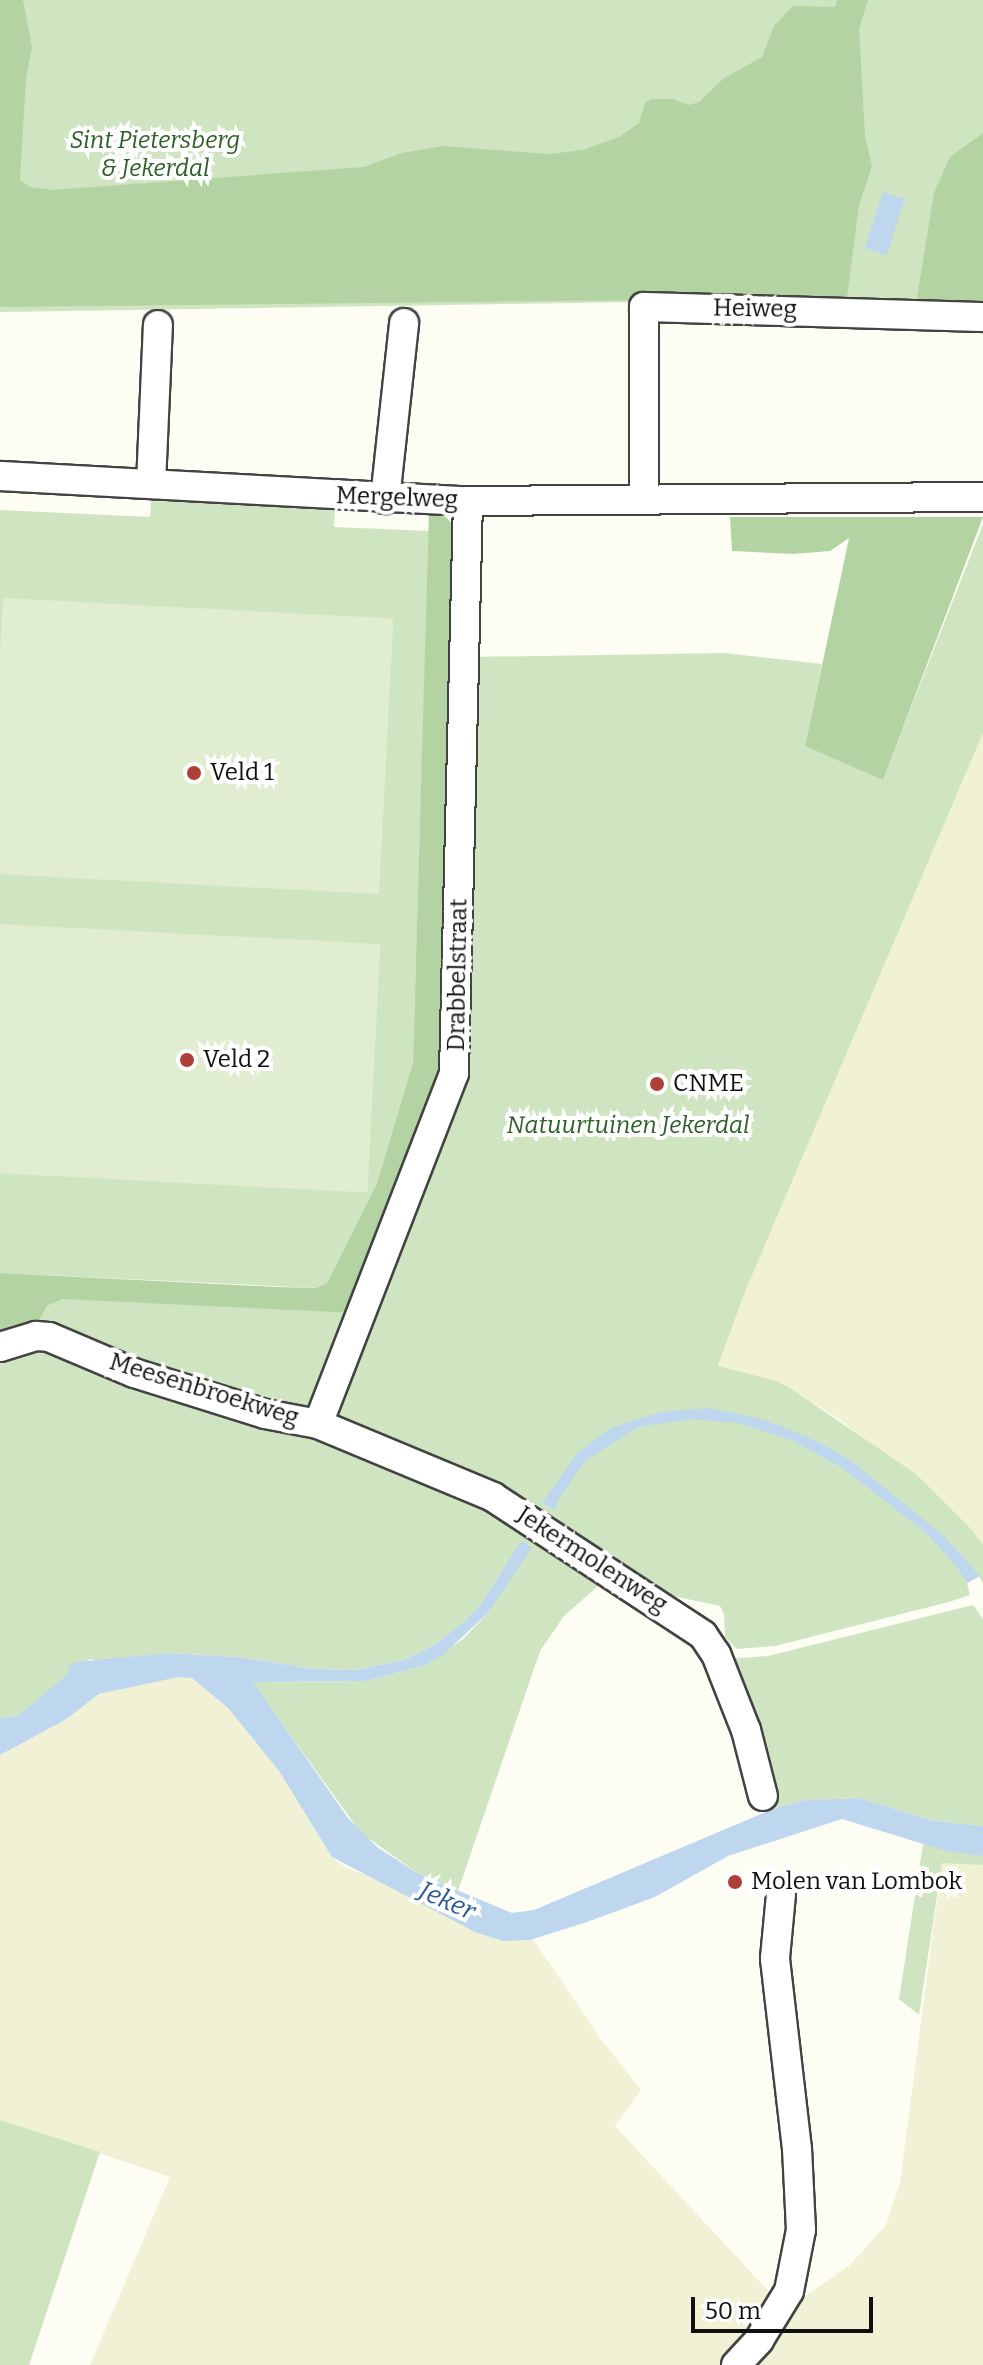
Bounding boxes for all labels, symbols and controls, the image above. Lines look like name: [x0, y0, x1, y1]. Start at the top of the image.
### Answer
park label: Sint Pietersberg & Jekerdal: [70, 127, 240, 183]
street label: Heiweg: [713, 294, 797, 324]
street label: Mergelweg: [335, 481, 459, 515]
place label: Veld 1: [210, 759, 274, 787]
marker: Veld 1: [185, 764, 203, 782]
street label: Drabbelstraat: [442, 898, 474, 1052]
place label: Veld 2: [203, 1046, 270, 1074]
marker: Veld 2: [178, 1051, 196, 1069]
place label: CNME: [673, 1070, 744, 1098]
marker: CNME: [648, 1075, 666, 1093]
park label: Natuurtuinen Jekerdal: [506, 1112, 750, 1140]
street label: Meesenbroekweg: [106, 1348, 302, 1432]
street label: Jekermolenweg: [511, 1501, 673, 1619]
place label: Molen van Lombok: [751, 1868, 962, 1896]
marker: Molen van Lombok: [726, 1873, 744, 1891]
water label: Jeker: [414, 1875, 480, 1927]
scale bar: [695, 2281, 877, 2331]
text: 50 m: [705, 2297, 761, 2325]

